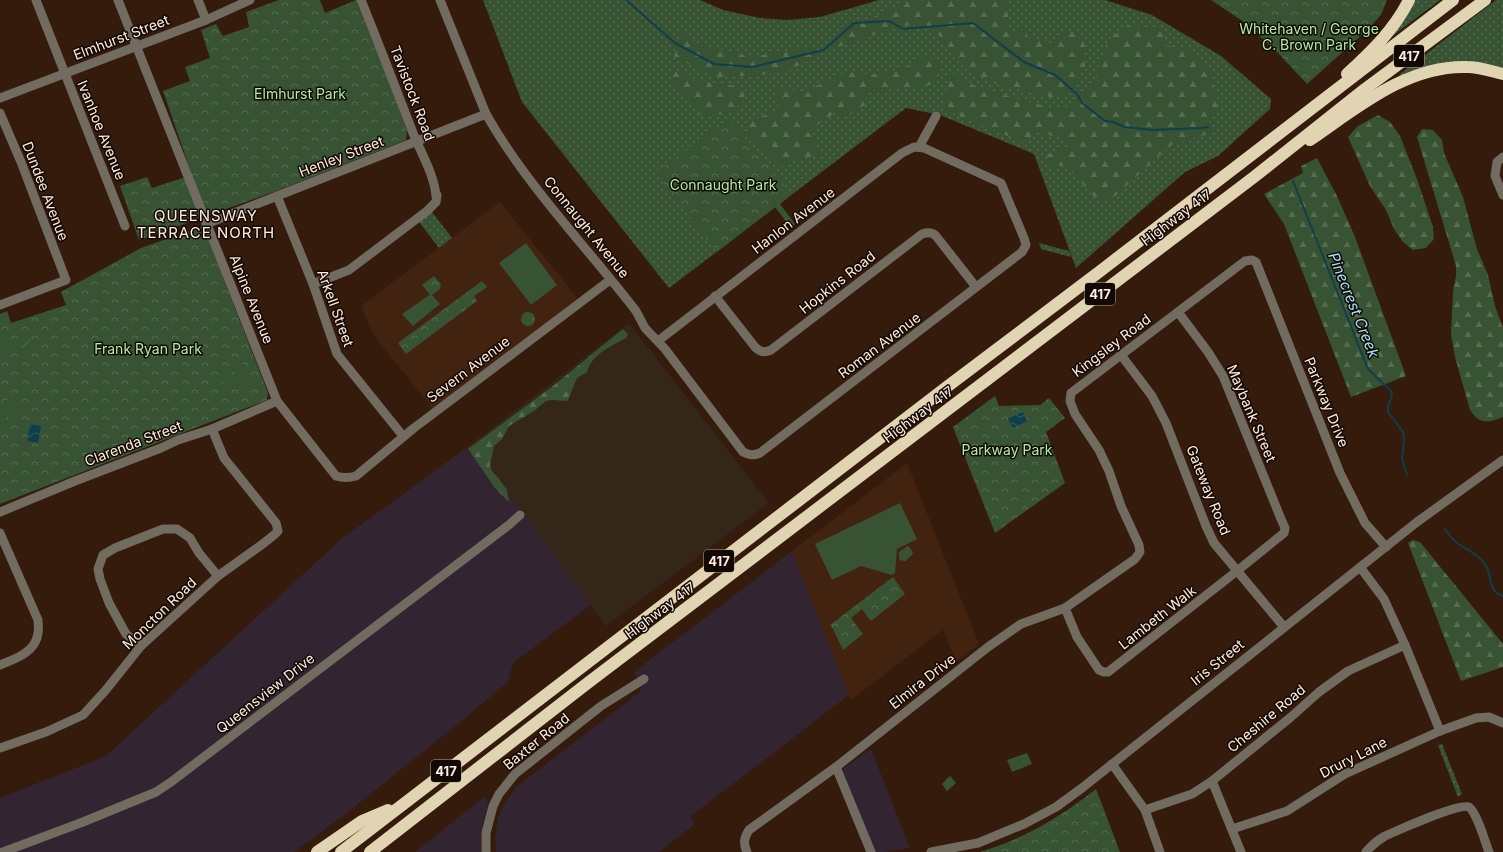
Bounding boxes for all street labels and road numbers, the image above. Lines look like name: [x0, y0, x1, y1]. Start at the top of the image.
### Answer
street label: Elmhurst Street: [71, 11, 172, 63]
street label: Tavistock Road: [387, 43, 439, 143]
road number: 417: [1394, 45, 1424, 67]
street label: Ivanhoe Avenue: [74, 78, 130, 182]
street label: Henley Street: [296, 132, 386, 180]
street label: Dundee Avenue: [19, 139, 73, 243]
street label: Connaught Avenue: [541, 173, 633, 281]
street label: Hanlon Avenue: [748, 183, 838, 257]
street label: Highway 417: [1137, 185, 1215, 249]
street label: Hopkins Road: [796, 247, 878, 317]
street label: Alpine Avenue: [226, 252, 278, 346]
street label: Arkell Street: [314, 267, 358, 349]
road number: 417: [1085, 283, 1115, 305]
street label: Roman Avenue: [834, 309, 924, 381]
street label: Kingsley Road: [1068, 310, 1154, 380]
street label: Severn Avenue: [423, 332, 513, 406]
street label: Parkway Drive: [1301, 354, 1353, 450]
street label: Maybank Street: [1224, 362, 1280, 465]
street label: Highway 417: [879, 382, 957, 446]
street label: Clarenda Street: [82, 416, 184, 469]
street label: Gateway Road: [1183, 443, 1235, 537]
road number: 417: [704, 550, 734, 572]
street label: Moncton Road: [119, 573, 199, 653]
street label: Highway 417: [621, 578, 699, 642]
street label: Lambeth Walk: [1115, 581, 1199, 653]
street label: Iris Street: [1187, 635, 1247, 689]
street label: Queensview Drive: [212, 649, 318, 737]
street label: Elmira Drive: [886, 650, 958, 712]
street label: Cheshire Road: [1224, 680, 1308, 756]
street label: Baxter Road: [499, 709, 573, 773]
street label: Drury Lane: [1317, 733, 1389, 781]
road number: 417: [431, 760, 461, 782]

